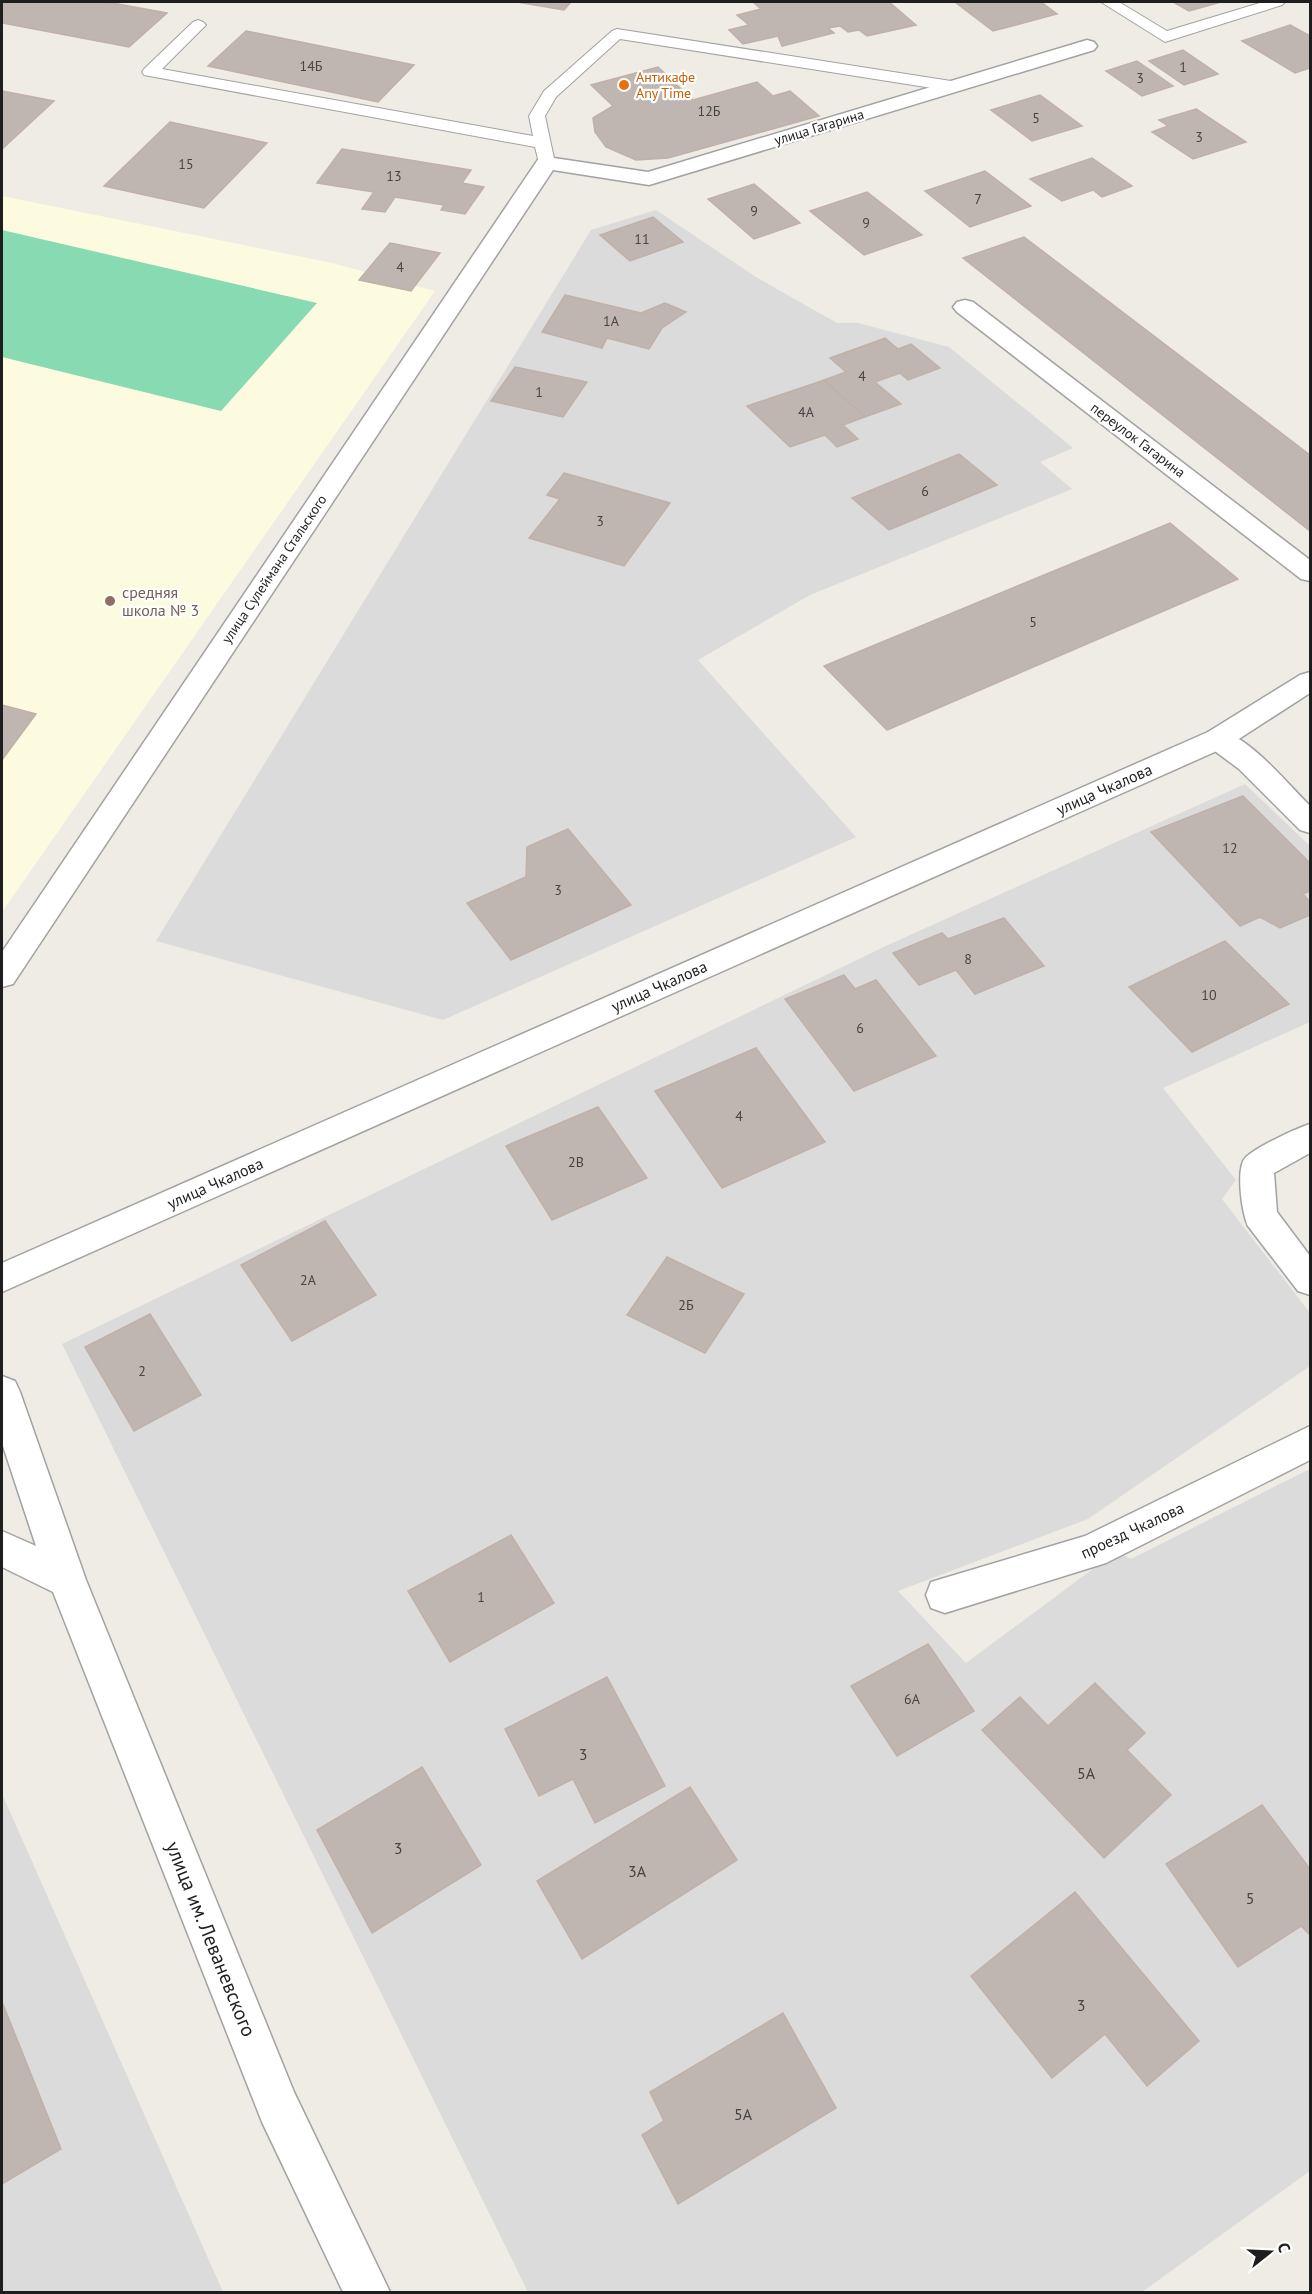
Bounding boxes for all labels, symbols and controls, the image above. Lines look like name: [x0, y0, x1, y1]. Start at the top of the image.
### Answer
house number: 14Б: [300, 57, 323, 75]
house number: 1: [1179, 58, 1187, 76]
place label: Антикафе Any Time: [636, 68, 695, 102]
house number: 3: [1136, 69, 1144, 87]
marker: Антикафе Any Time: [617, 78, 631, 92]
house number: 12Б: [698, 102, 721, 120]
street label: улица Гагарина: [772, 105, 866, 149]
house number: 5: [1032, 109, 1040, 127]
house number: 3: [1195, 128, 1203, 146]
house number: 15: [178, 155, 194, 173]
house number: 13: [386, 167, 402, 185]
house number: 7: [974, 190, 982, 208]
house number: 9: [750, 202, 758, 220]
house number: 9: [862, 214, 870, 232]
house number: 11: [634, 230, 650, 248]
house number: 4: [396, 258, 404, 276]
house number: 1А: [603, 312, 620, 330]
house number: 4: [858, 367, 866, 385]
house number: 1: [535, 383, 543, 401]
street label: переулок Гагарина: [1087, 399, 1189, 481]
house number: 4А: [798, 403, 815, 421]
house number: 6: [921, 482, 929, 500]
street label: улица Сулеймана Стальского: [217, 491, 331, 647]
house number: 3: [596, 512, 604, 530]
place label: средняя школа № 3: [122, 582, 199, 620]
marker: средняя школа № 3: [103, 594, 117, 608]
house number: 5: [1029, 613, 1037, 631]
street label: улица Чкалова: [1053, 759, 1155, 819]
house number: 12: [1222, 839, 1238, 857]
house number: 3: [554, 881, 562, 899]
house number: 8: [964, 950, 972, 968]
street label: улица Чкалова: [608, 956, 710, 1016]
house number: 10: [1201, 986, 1217, 1004]
house number: 6: [856, 1019, 864, 1037]
house number: 4: [735, 1107, 743, 1125]
street label: улица Чкалова: [164, 1153, 266, 1213]
house number: 2В: [568, 1153, 584, 1171]
house number: 2А: [300, 1271, 317, 1289]
house number: 2Б: [678, 1296, 694, 1314]
house number: 2: [138, 1362, 146, 1380]
street label: проезд Чкалова: [1077, 1497, 1187, 1563]
house number: 1: [477, 1588, 485, 1606]
house number: 6А: [904, 1690, 921, 1708]
house number: 3: [579, 1744, 587, 1764]
house number: 5А: [1077, 1763, 1096, 1783]
street label: улица им. Леваневского: [160, 1838, 262, 2040]
house number: 3: [394, 1838, 402, 1858]
house number: 3А: [628, 1861, 647, 1881]
house number: 5: [1246, 1888, 1254, 1908]
house number: 3: [1077, 1995, 1085, 2015]
house number: 5А: [734, 2104, 753, 2124]
north arrow: [1240, 2222, 1300, 2282]
text: С: [1273, 2240, 1295, 2255]

